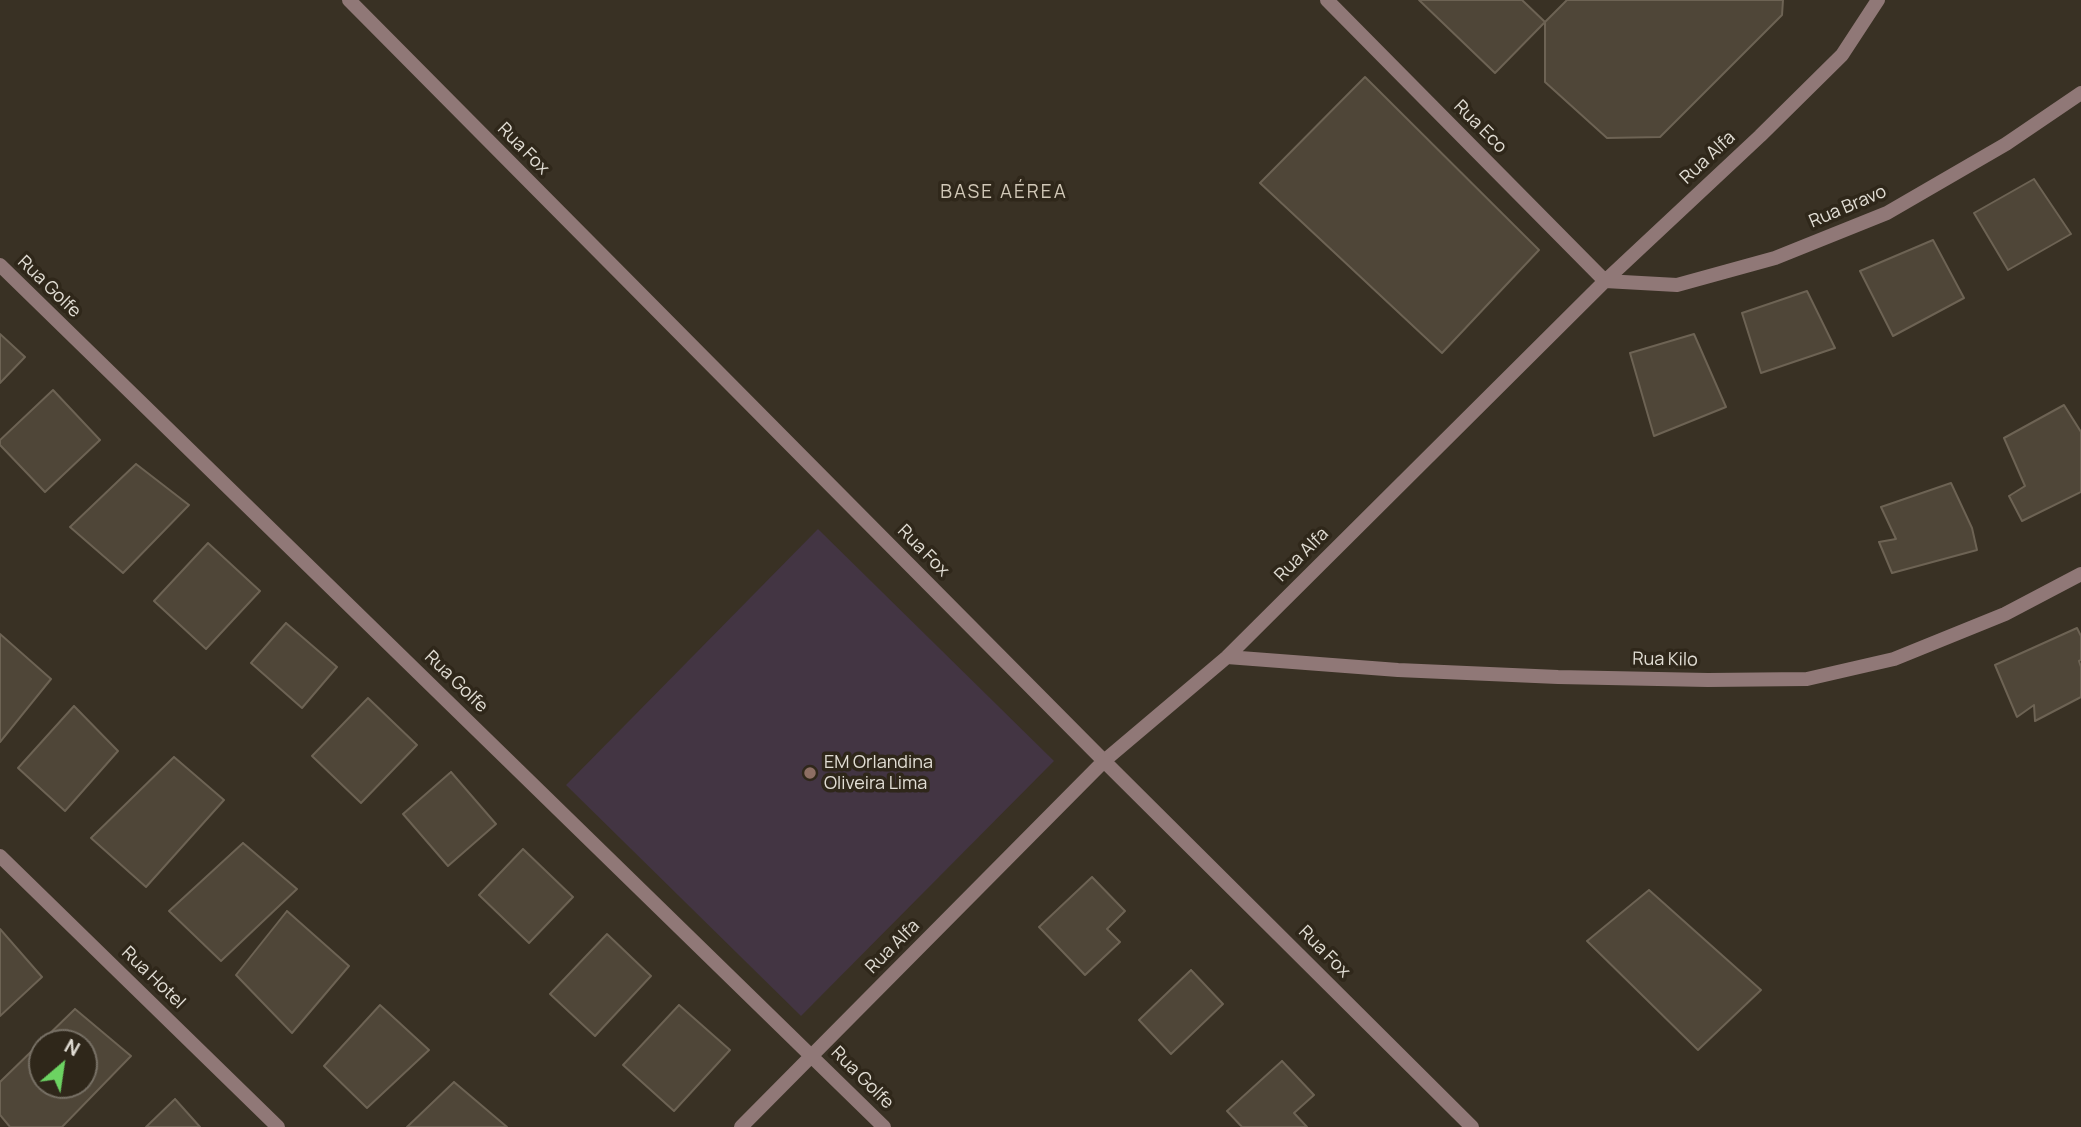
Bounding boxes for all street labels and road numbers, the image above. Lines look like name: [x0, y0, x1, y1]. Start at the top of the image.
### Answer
street label: Rua Eco: [1449, 96, 1511, 158]
street label: Rua Fox: [493, 119, 553, 179]
street label: Rua Alfa: [1676, 127, 1740, 189]
street label: Rua Bravo: [1806, 181, 1890, 233]
street label: Rua Golfe: [13, 252, 85, 322]
street label: Rua Fox: [893, 521, 953, 581]
street label: Rua Alfa: [1271, 524, 1333, 586]
street label: Rua Golfe: [420, 647, 492, 717]
street label: Rua Kilo: [1632, 649, 1698, 671]
street label: Rua Alfa: [862, 916, 924, 978]
street label: Rua Fox: [1294, 922, 1354, 982]
street label: Rua Hotel: [117, 942, 189, 1014]
street label: Rua Golfe: [826, 1042, 898, 1114]

